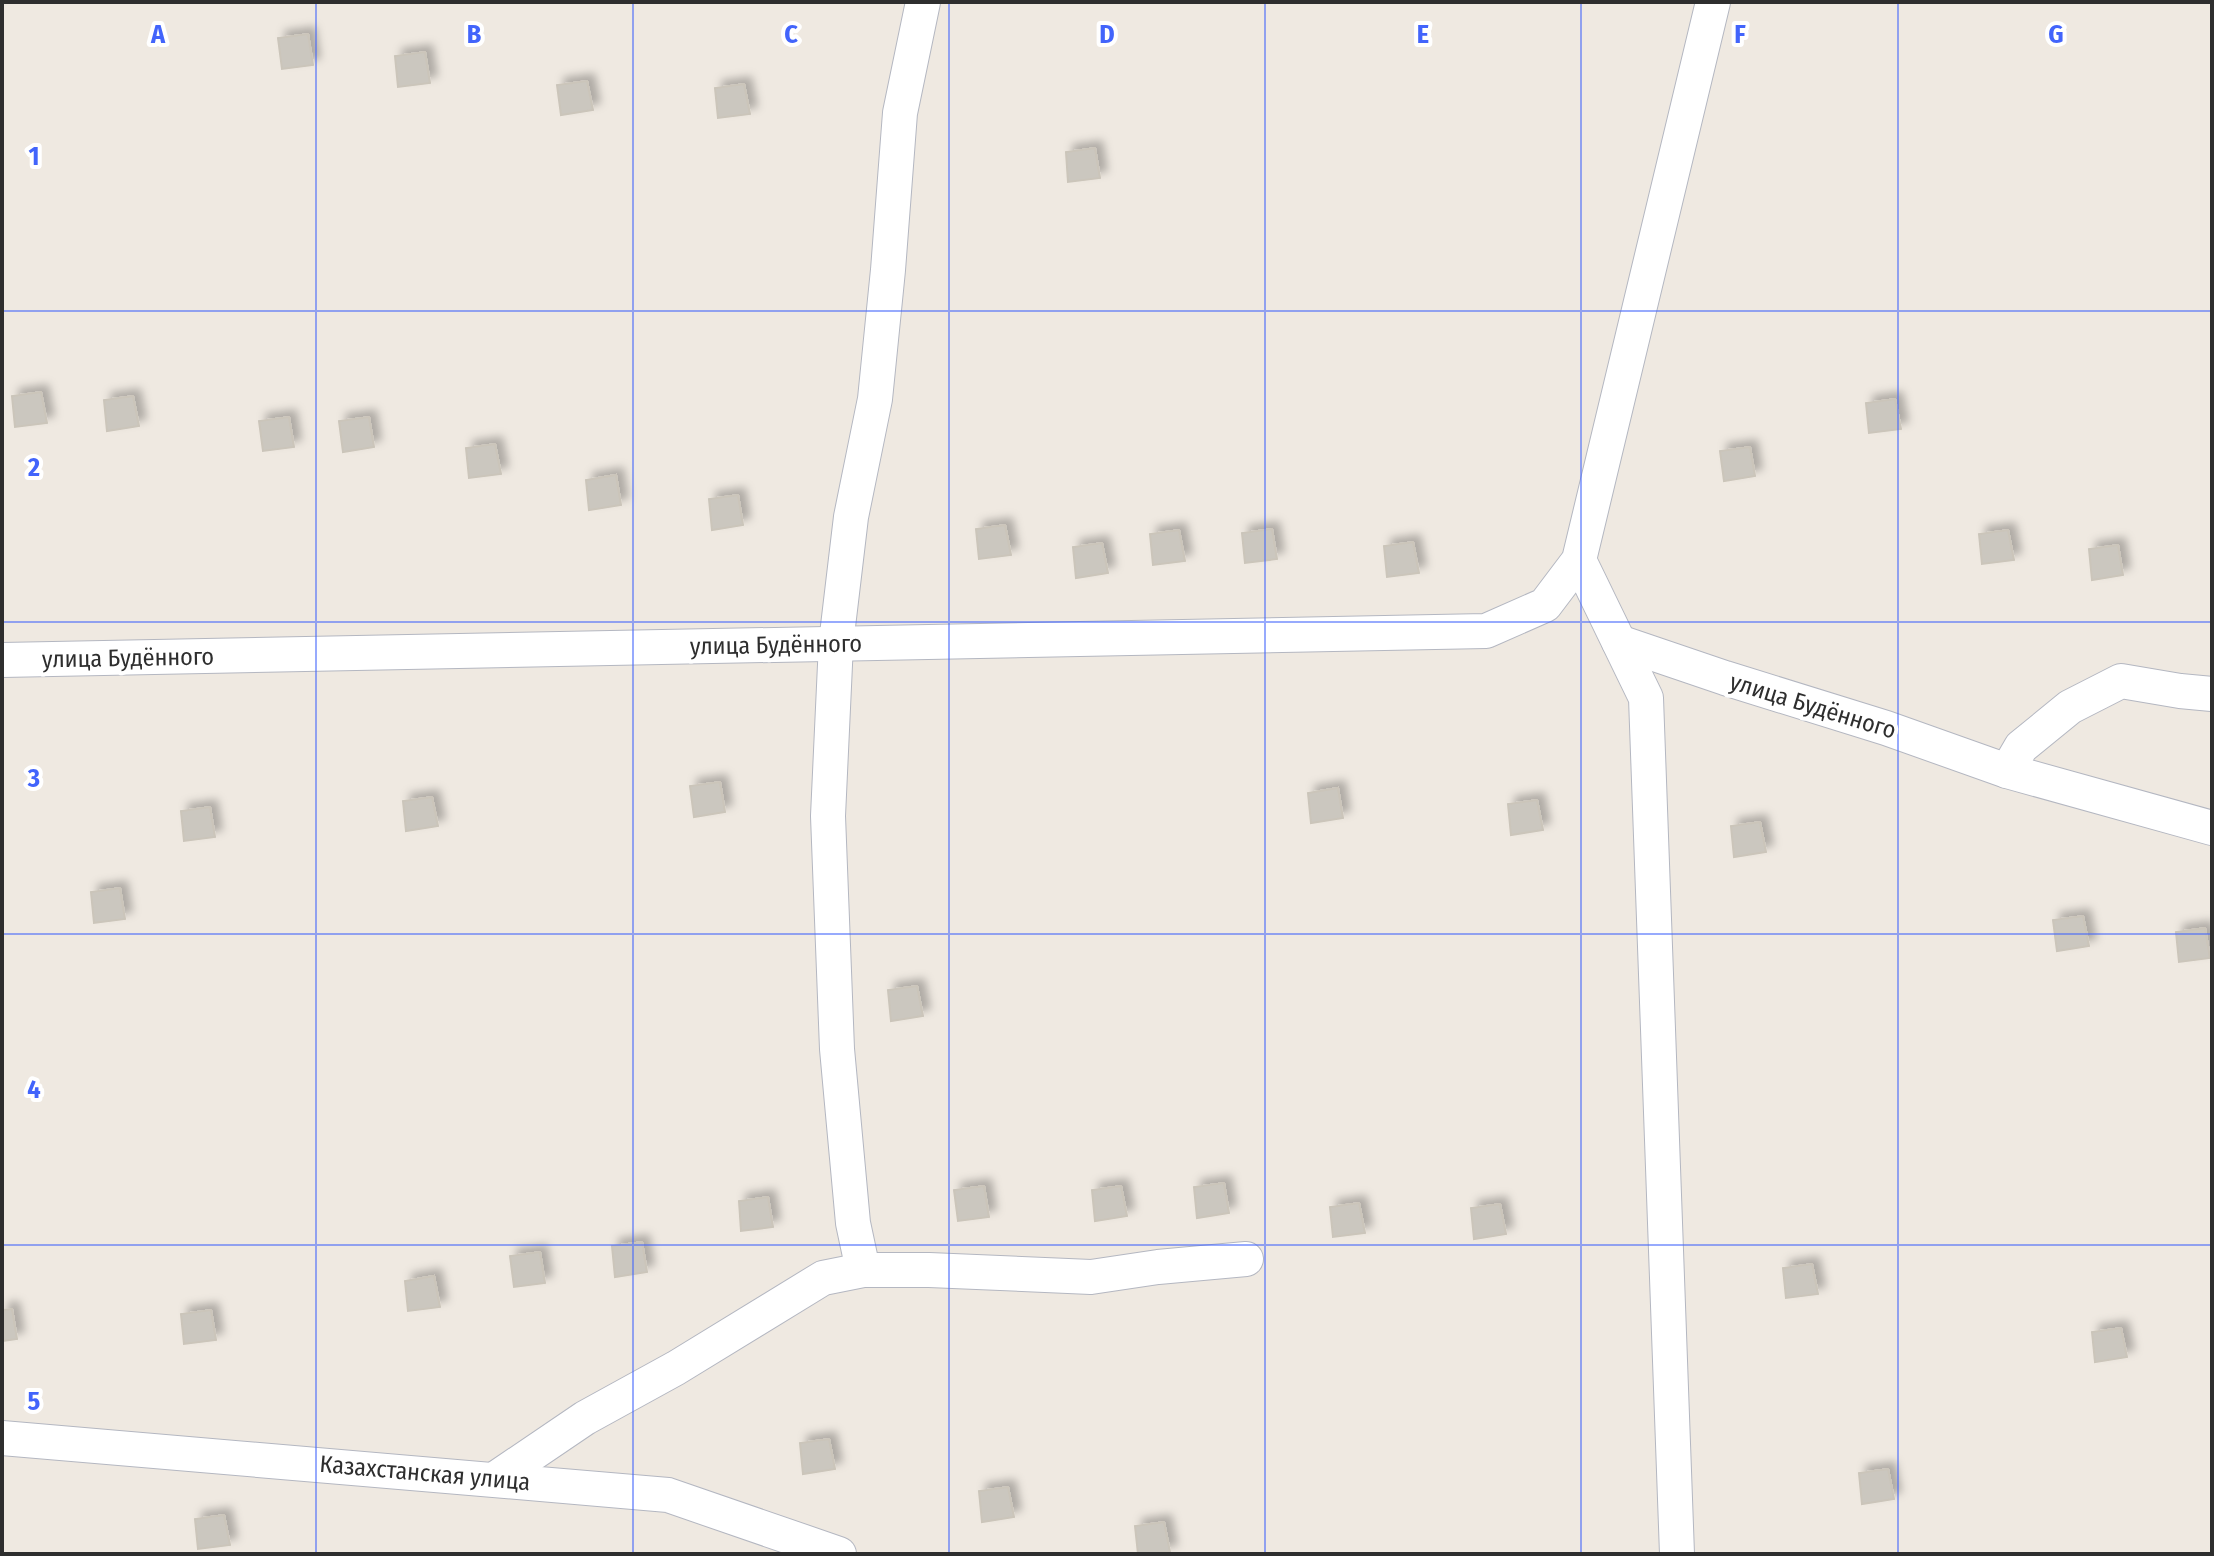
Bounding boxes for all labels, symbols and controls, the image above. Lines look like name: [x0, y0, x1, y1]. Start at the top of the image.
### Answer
text: A: [150, 19, 166, 50]
text: B: [467, 19, 482, 50]
text: C: [784, 19, 798, 50]
text: D: [1099, 19, 1115, 50]
text: E: [1417, 19, 1429, 50]
text: F: [1734, 19, 1746, 50]
text: G: [2048, 19, 2064, 50]
text: 1: [29, 141, 40, 172]
text: 2: [27, 452, 40, 483]
street label: улица Будённого: [690, 629, 862, 661]
street label: улица Будённого: [42, 642, 214, 674]
street label: улица Будённого: [1727, 667, 1899, 745]
text: 3: [27, 763, 40, 794]
text: 4: [27, 1074, 41, 1105]
text: 5: [28, 1386, 41, 1417]
street label: Казахстанская улица: [319, 1450, 531, 1496]

